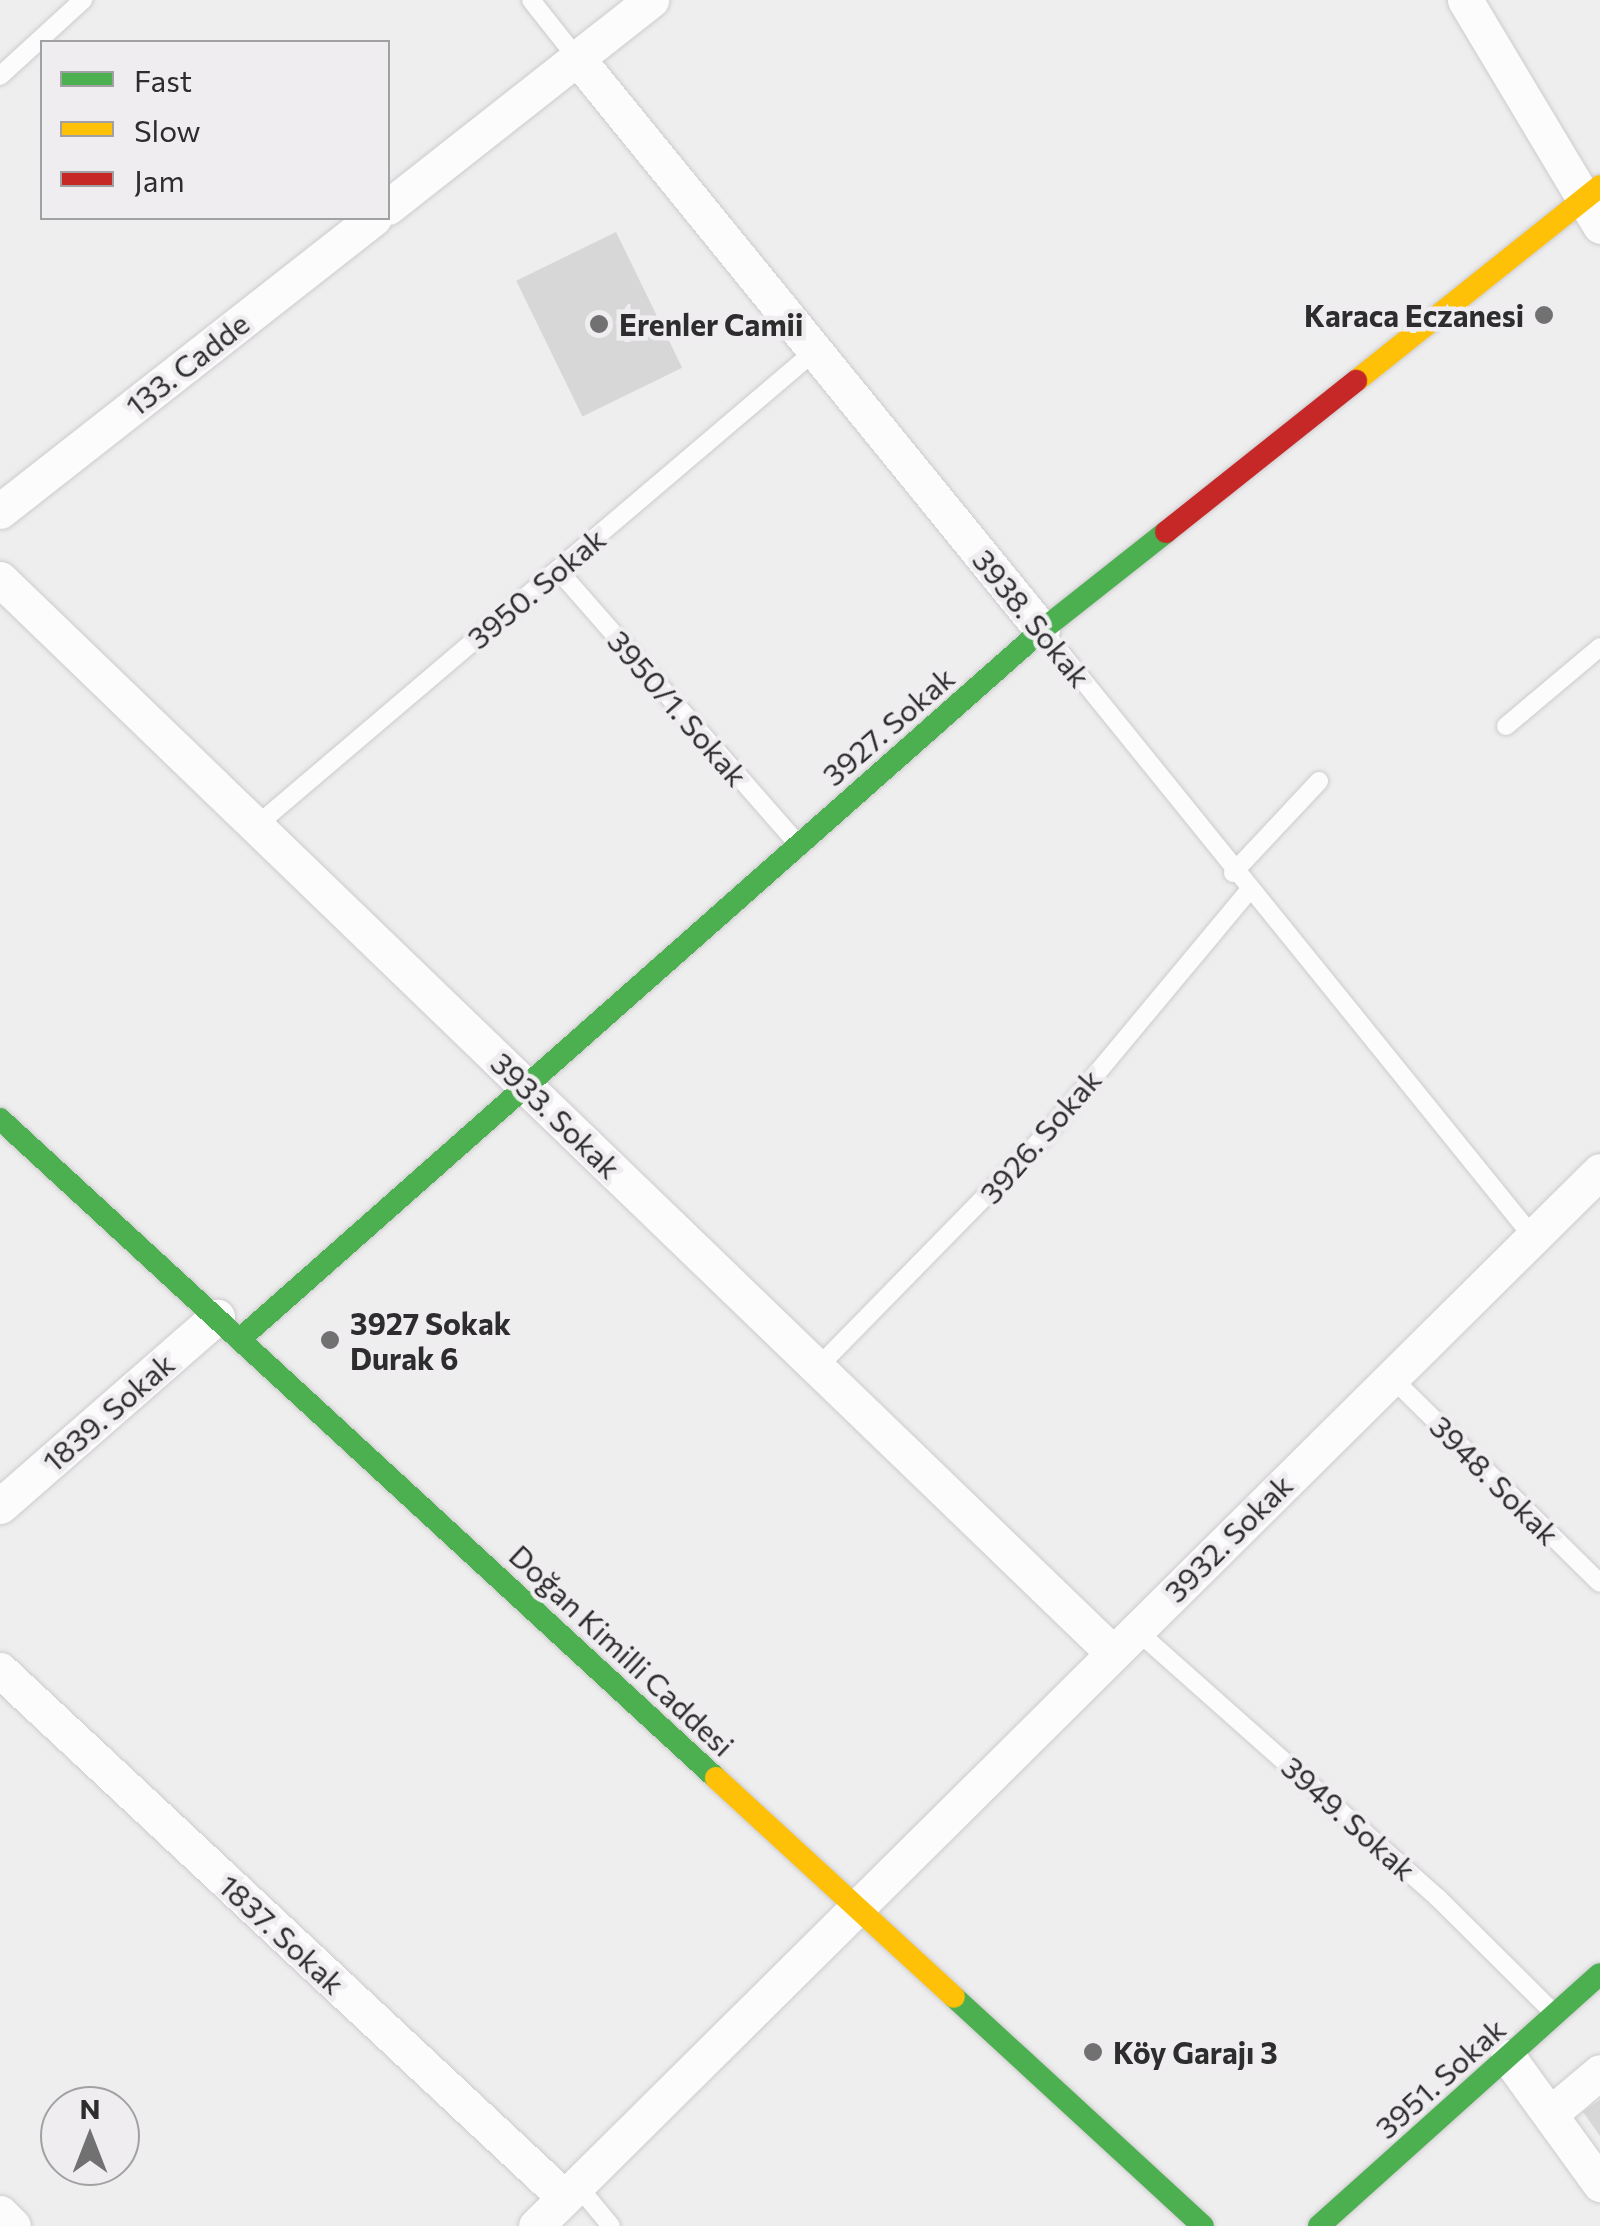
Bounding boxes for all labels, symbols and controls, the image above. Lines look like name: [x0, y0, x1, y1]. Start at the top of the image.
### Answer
legend: [40, 40, 390, 220]
text: Fast: [134, 61, 192, 98]
text: Slow: [134, 111, 201, 148]
text: Jam: [134, 161, 185, 198]
place label: Karaca Eczanesi: [1304, 297, 1524, 333]
marker: Karaca Eczanesi: [1533, 304, 1555, 326]
street label: 133. Cadde: [118, 305, 256, 423]
place label: Erenler Camii: [619, 306, 803, 342]
marker: Erenler Camii: [588, 313, 610, 335]
street label: 3950. Sokak: [460, 520, 612, 656]
street label: 3938. Sokak: [966, 542, 1098, 694]
street label: 3950/1. Sokak: [601, 623, 755, 793]
street label: 3927. Sokak: [815, 659, 961, 793]
street label: 3933. Sokak: [484, 1045, 628, 1185]
street label: 3926. Sokak: [972, 1062, 1108, 1210]
place label: 3927 Sokak Durak 6: [350, 1305, 511, 1376]
marker: 3927 Sokak Durak 6: [319, 1329, 341, 1351]
street label: 1839. Sokak: [35, 1345, 181, 1479]
street label: 3948. Sokak: [1423, 1408, 1567, 1552]
street label: 3932. Sokak: [1157, 1467, 1299, 1609]
street label: Doğan Kimilli Caddesi: [503, 1537, 741, 1763]
street label: 3949. Sokak: [1275, 1749, 1423, 1887]
street label: 1837. Sokak: [212, 1867, 352, 2001]
street label: 3951. Sokak: [1368, 2010, 1512, 2146]
place label: Köy Garajı 3: [1113, 2034, 1278, 2070]
marker: Köy Garajı 3: [1082, 2041, 1104, 2063]
north arrow: [40, 2086, 140, 2186]
text: N: [80, 2091, 101, 2125]

